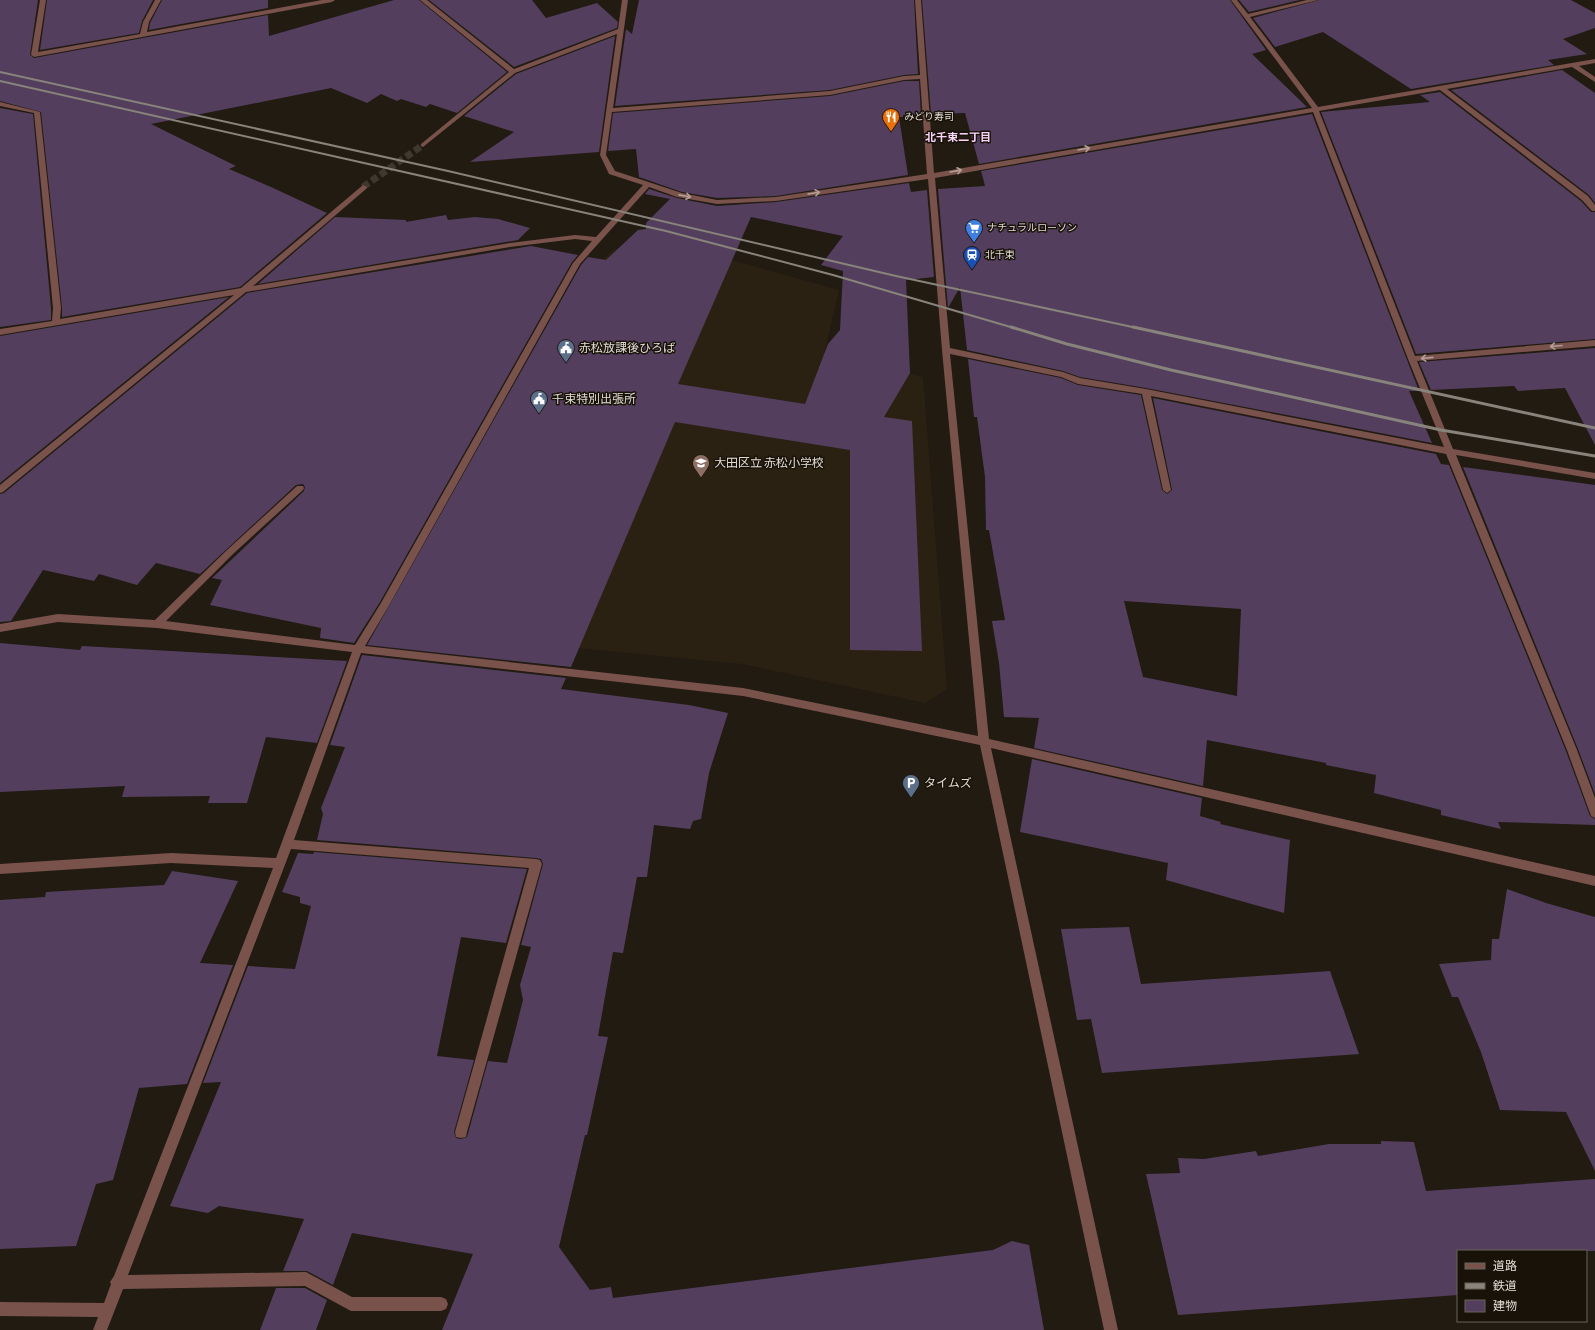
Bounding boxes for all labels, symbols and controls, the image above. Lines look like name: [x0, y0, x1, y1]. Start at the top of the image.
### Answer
restaurant icon: みどり寿司: [881, 107, 901, 132]
place label: みどり寿司: [904, 111, 954, 122]
district label: 北千束二丁目: [925, 131, 991, 143]
one-way arrow: [1077, 145, 1090, 153]
one-way arrow: [949, 167, 962, 175]
one-way arrow: [807, 189, 820, 197]
one-way arrow: [678, 192, 691, 200]
supermarket icon: ナチュラルローソン: [964, 218, 984, 243]
place label: ナチュラルローソン: [987, 223, 1077, 233]
station icon: 北千束: [962, 245, 982, 270]
place label: 北千束: [985, 249, 1015, 260]
public building icon: 赤松放課後ひろば: [556, 338, 576, 363]
place label: 赤松放課後ひろば: [579, 341, 675, 354]
one-way arrow: [1550, 342, 1563, 350]
one-way arrow: [1421, 354, 1434, 361]
public building icon: 千束特別出張所: [529, 389, 549, 414]
place label: 千束特別出張所: [552, 392, 636, 405]
school or university icon: 大田区立 赤松小学校: [691, 453, 711, 478]
place label: 大田区立 赤松小学校: [714, 456, 824, 469]
parking icon: タイムズ: [901, 773, 921, 798]
place label: タイムズ: [924, 776, 972, 789]
legend: [1457, 1250, 1587, 1322]
text: 道路: [1493, 1259, 1517, 1272]
text: 鉄道: [1493, 1279, 1517, 1292]
text: 建物: [1493, 1299, 1517, 1312]

